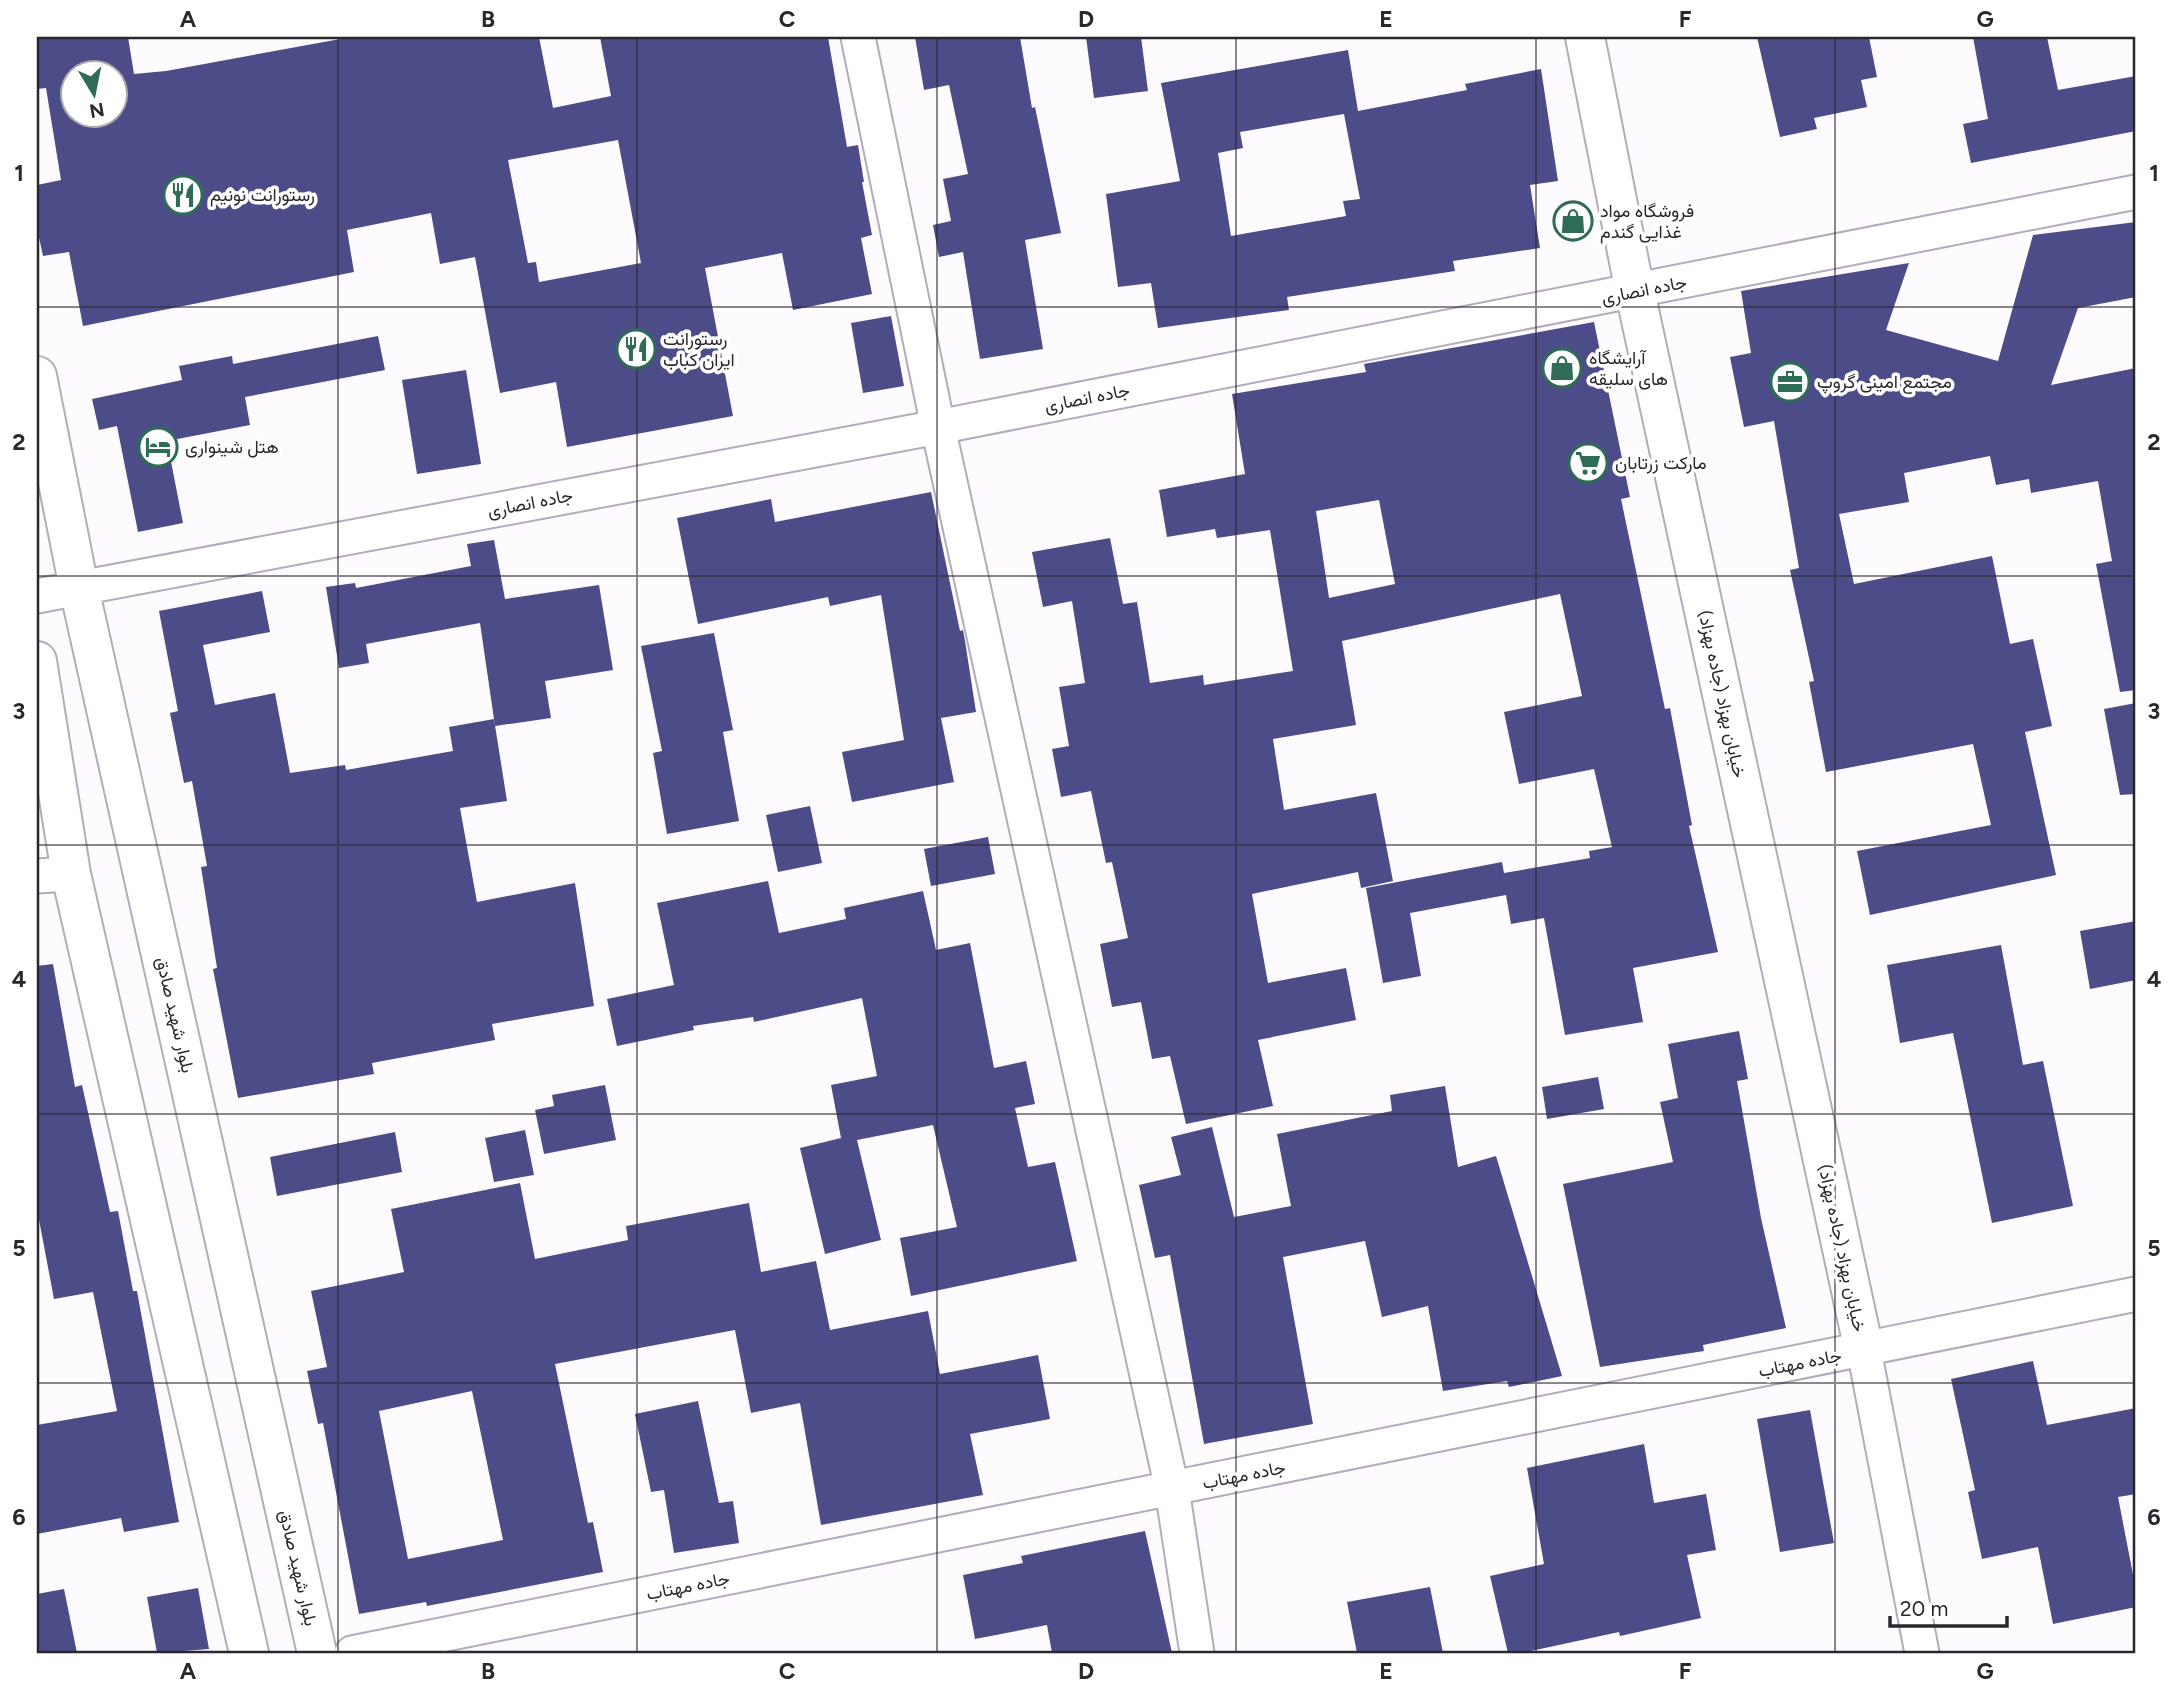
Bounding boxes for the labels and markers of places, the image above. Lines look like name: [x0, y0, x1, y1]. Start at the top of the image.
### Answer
restaurant icon: رستورانت نونیم: [162, 174, 204, 216]
place label: رستورانت نونیم: [210, 184, 315, 207]
shop icon: فروشگاه مواد غذایی گندم: [1552, 200, 1594, 242]
place label: فروشگاه مواد غذایی گندم: [1600, 200, 1694, 244]
restaurant icon: رستورانت ایران کباب: [615, 328, 657, 370]
place label: رستورانت ایران کباب: [663, 328, 735, 371]
shop icon: آرایشگاه های سلیقه: [1541, 347, 1583, 389]
place label: آرایشگاه های سلیقه: [1589, 347, 1668, 390]
office icon: مجتمع امینی گروپ: [1769, 361, 1811, 403]
place label: مجتمع امینی گروپ: [1817, 371, 1952, 394]
hotel icon: هتل شینواری: [137, 426, 179, 468]
place label: هتل شینواری: [185, 436, 279, 458]
supermarket icon: مارکت زرتابان: [1567, 442, 1609, 484]
place label: مارکت زرتابان: [1615, 452, 1707, 474]

